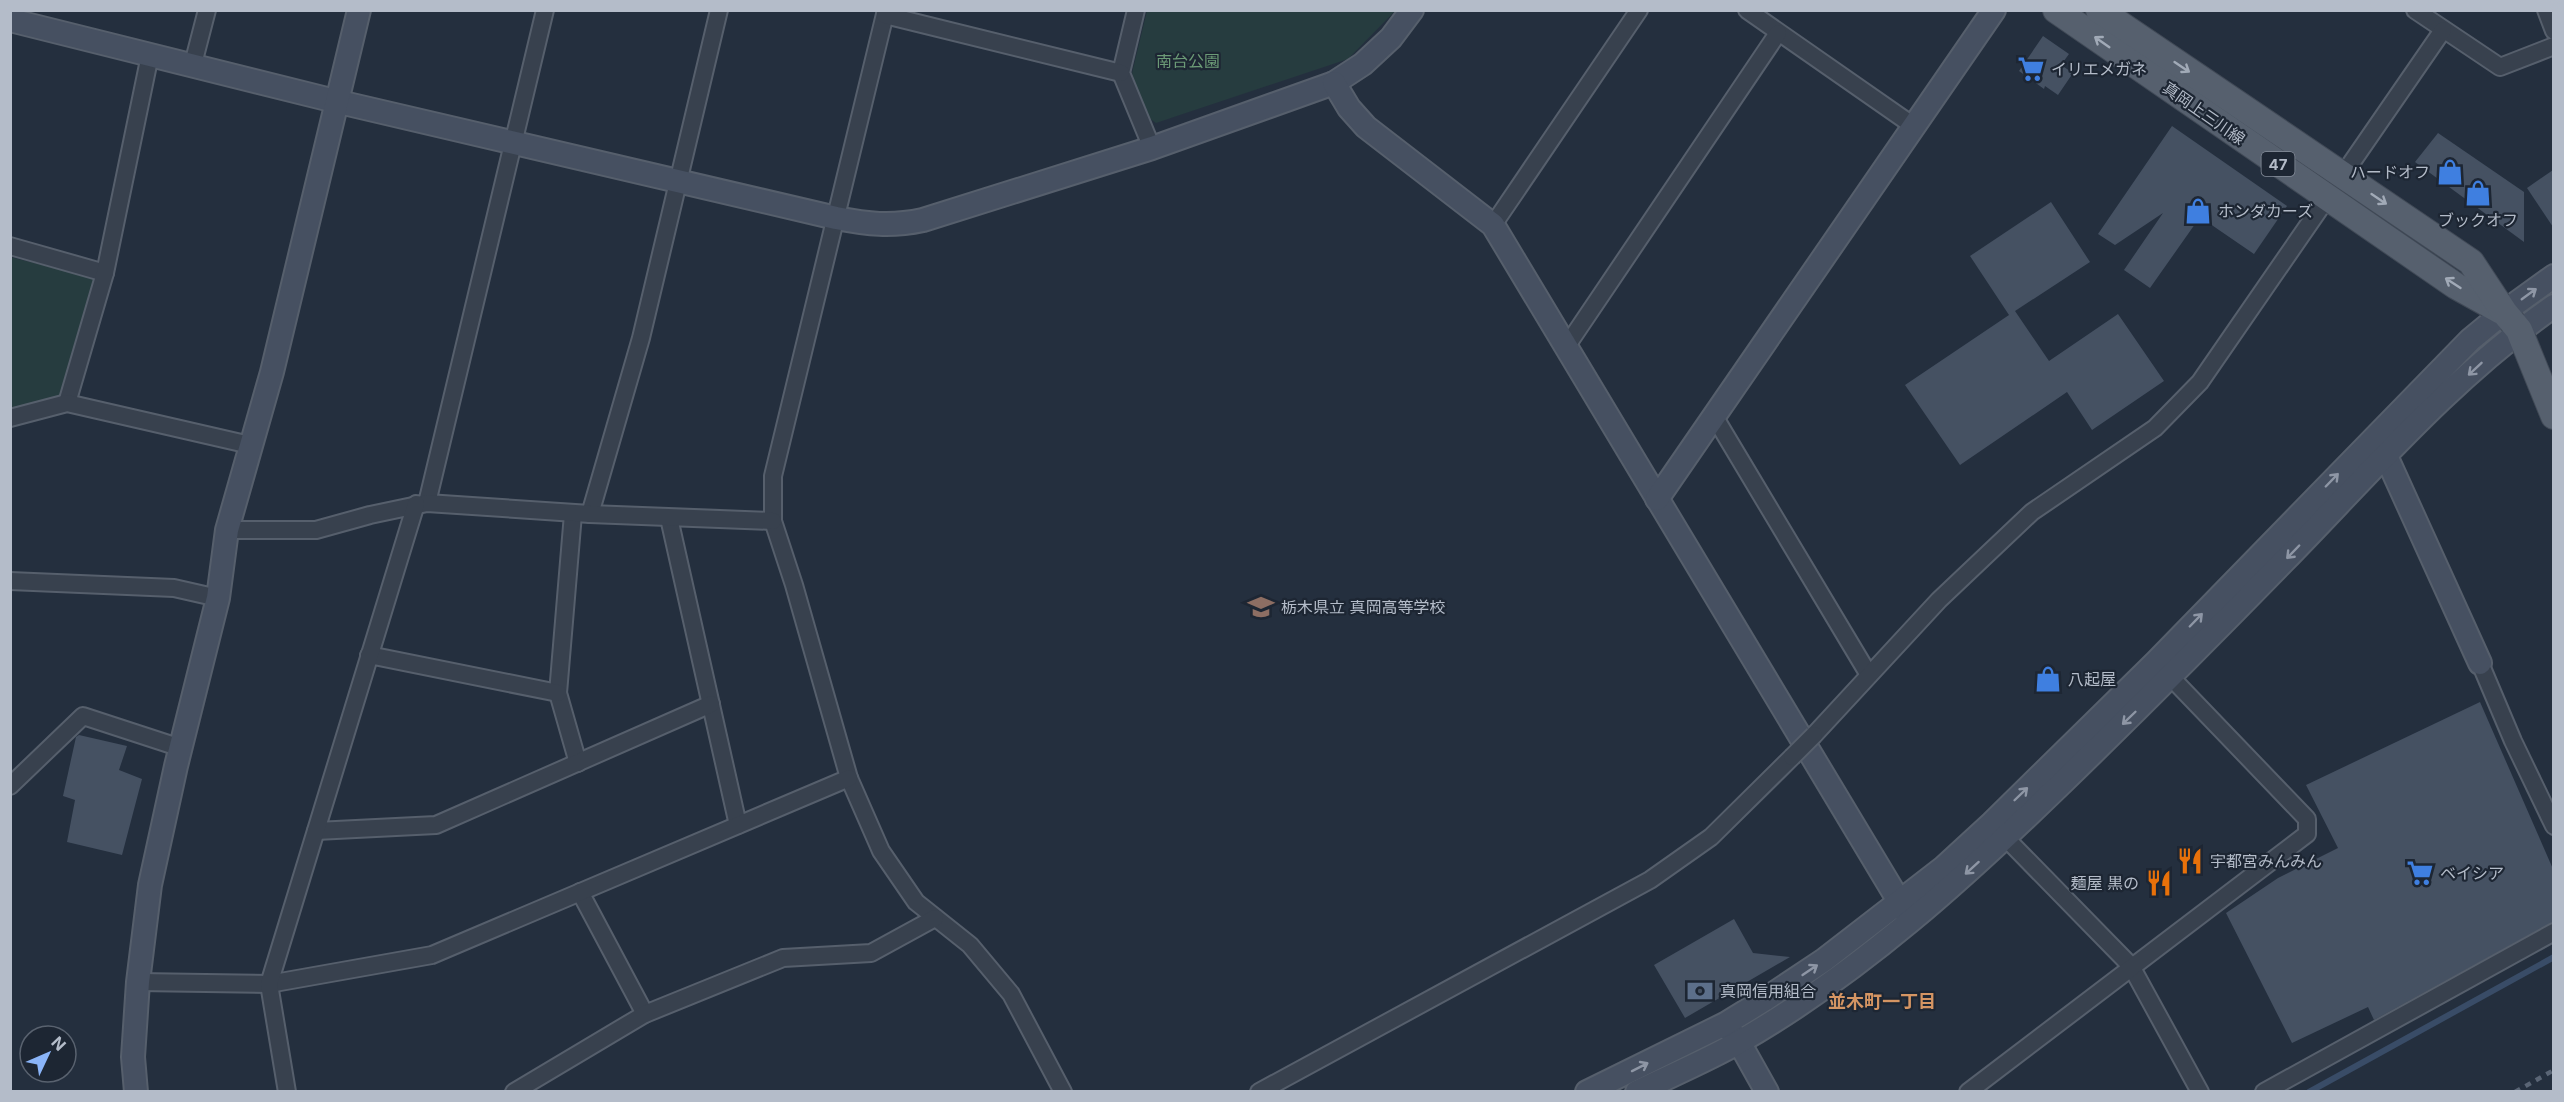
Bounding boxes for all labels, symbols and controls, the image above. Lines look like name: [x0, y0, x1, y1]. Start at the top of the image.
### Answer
one-way arrow: [2094, 36, 2110, 48]
park label: 南台公園: [1156, 51, 1220, 71]
supermarket icon: イリエメガネ: [2016, 54, 2046, 84]
place label: イリエメガネ: [2051, 59, 2147, 79]
one-way arrow: [2173, 61, 2190, 73]
street label: 真岡上三川線: [2159, 77, 2249, 149]
road number: 47: [2262, 152, 2294, 176]
shop icon: ハードオフ: [2435, 157, 2465, 187]
place label: ハードオフ: [2350, 162, 2430, 182]
shop icon: ブックオフ: [2463, 178, 2493, 208]
one-way arrow: [2370, 193, 2386, 205]
shop icon: ホンダカーズ: [2183, 196, 2213, 226]
place label: ホンダカーズ: [2218, 201, 2313, 221]
place label: ブックオフ: [2438, 210, 2518, 230]
one-way arrow: [2445, 277, 2462, 289]
one-way arrow: [2520, 288, 2536, 300]
one-way arrow: [2467, 361, 2482, 376]
one-way arrow: [2325, 473, 2339, 488]
one-way arrow: [2286, 544, 2300, 559]
school or university icon: 栃木県立 真岡高等学校: [1246, 592, 1276, 622]
place label: 栃木県立 真岡高等学校: [1281, 597, 1446, 617]
one-way arrow: [2189, 613, 2203, 628]
shop icon: 八起屋: [2033, 664, 2063, 694]
place label: 八起屋: [2068, 669, 2116, 689]
one-way arrow: [2121, 711, 2136, 726]
one-way arrow: [2013, 787, 2028, 801]
restaurant icon: 宇都宮みんみん: [2175, 846, 2205, 876]
place label: 宇都宮みんみん: [2210, 851, 2322, 871]
supermarket icon: ベイシア: [2405, 858, 2435, 888]
one-way arrow: [1965, 860, 1980, 875]
place label: ベイシア: [2440, 863, 2504, 883]
restaurant icon: 麺屋 黒の: [2144, 868, 2174, 898]
place label: 麺屋 黒の: [2070, 873, 2139, 893]
one-way arrow: [1801, 963, 1818, 976]
bank icon: 真岡信用組合: [1685, 976, 1715, 1006]
place label: 真岡信用組合: [1720, 981, 1816, 1001]
district label: 並木町一丁目: [1828, 991, 1936, 1012]
north arrow: [18, 1024, 78, 1084]
text: N: [47, 1032, 70, 1055]
one-way arrow: [1631, 1060, 1649, 1072]

